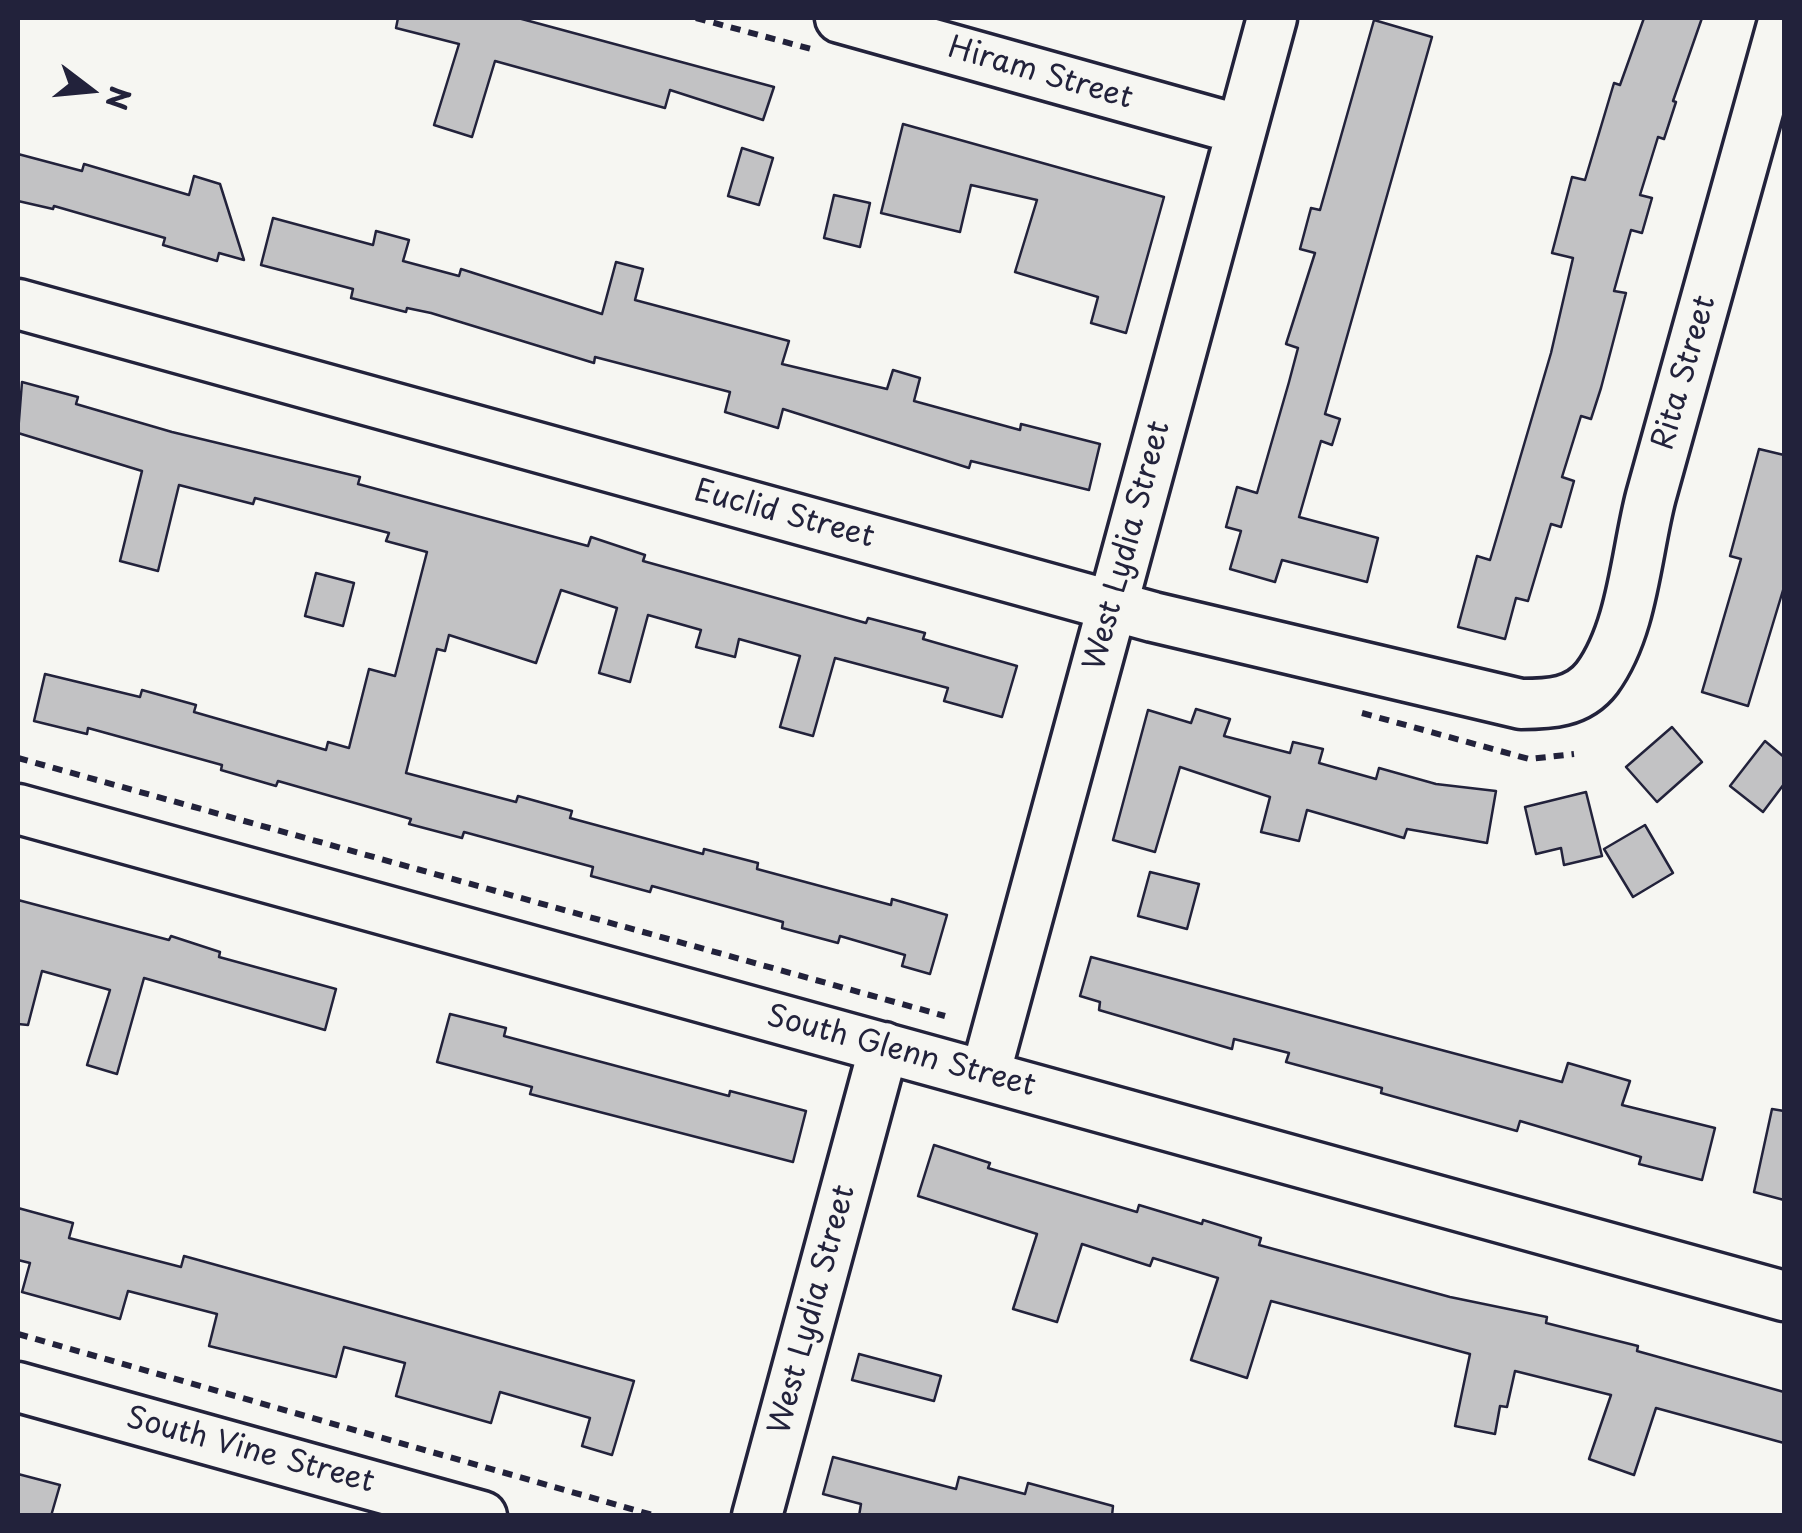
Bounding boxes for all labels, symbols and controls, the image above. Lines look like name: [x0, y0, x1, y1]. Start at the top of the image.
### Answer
street label: Hiram Street: [943, 30, 1137, 118]
north arrow: [40, 40, 140, 140]
text: N: [96, 82, 143, 115]
street label: Rita Street: [1646, 292, 1724, 454]
street label: West Lydia Street: [1077, 417, 1179, 675]
street label: Euclid Street: [690, 474, 878, 556]
street label: South Glenn Street: [763, 999, 1039, 1105]
street label: West Lydia Street: [762, 1181, 864, 1439]
street label: South Vine Street: [122, 1401, 378, 1501]

